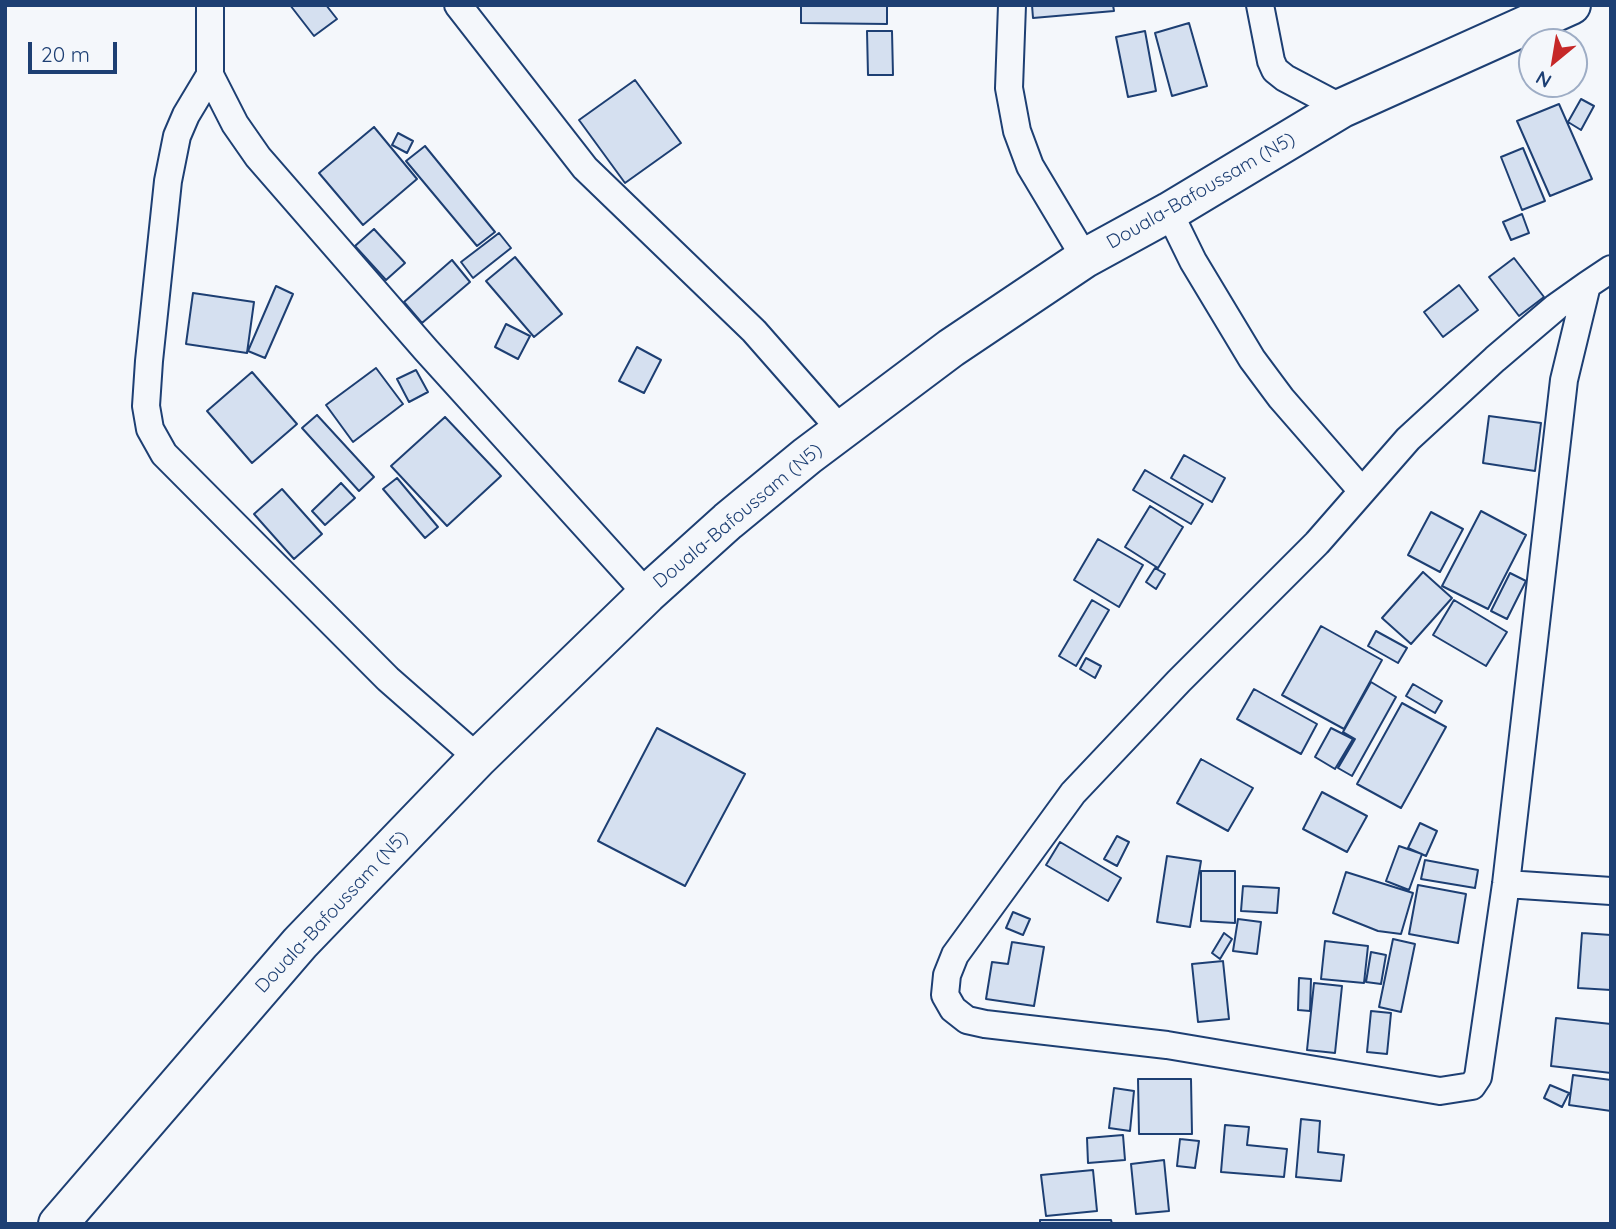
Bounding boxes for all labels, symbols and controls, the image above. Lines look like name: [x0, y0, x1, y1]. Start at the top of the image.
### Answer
scale bar: [32, 28, 121, 72]
north arrow: [1518, 28, 1588, 98]
text: 20 m: [41, 41, 90, 67]
text: N: [1531, 66, 1556, 93]
street label: Douala-Bafoussam (N5): [1103, 128, 1299, 254]
street label: Douala-Bafoussam (N5): [649, 439, 827, 593]
street label: Douala-Bafoussam (N5): [251, 826, 413, 998]

